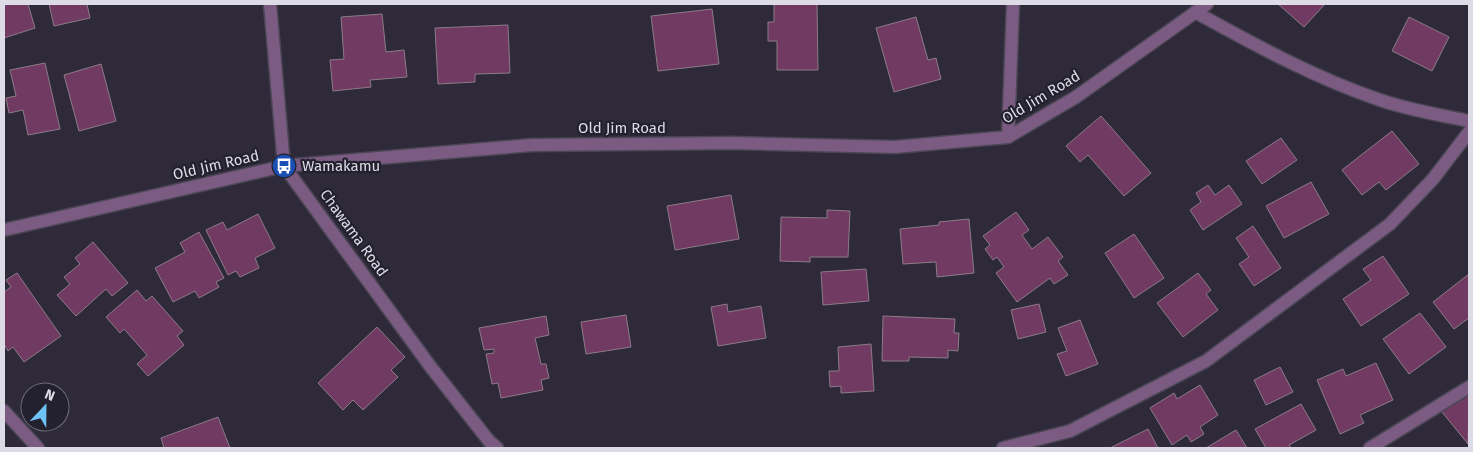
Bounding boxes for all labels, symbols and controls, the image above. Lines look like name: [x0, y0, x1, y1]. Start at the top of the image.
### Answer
street label: Old Jim Road: [999, 67, 1083, 127]
street label: Old Jim Road: [578, 119, 666, 137]
street label: Old Jim Road: [171, 146, 261, 184]
bus stop icon: Wamakamu: [271, 153, 297, 179]
place label: Wamakamu: [302, 157, 380, 175]
street label: Chawama Road: [316, 186, 392, 280]
north arrow: [20, 382, 70, 432]
text: N: [42, 386, 57, 405]

